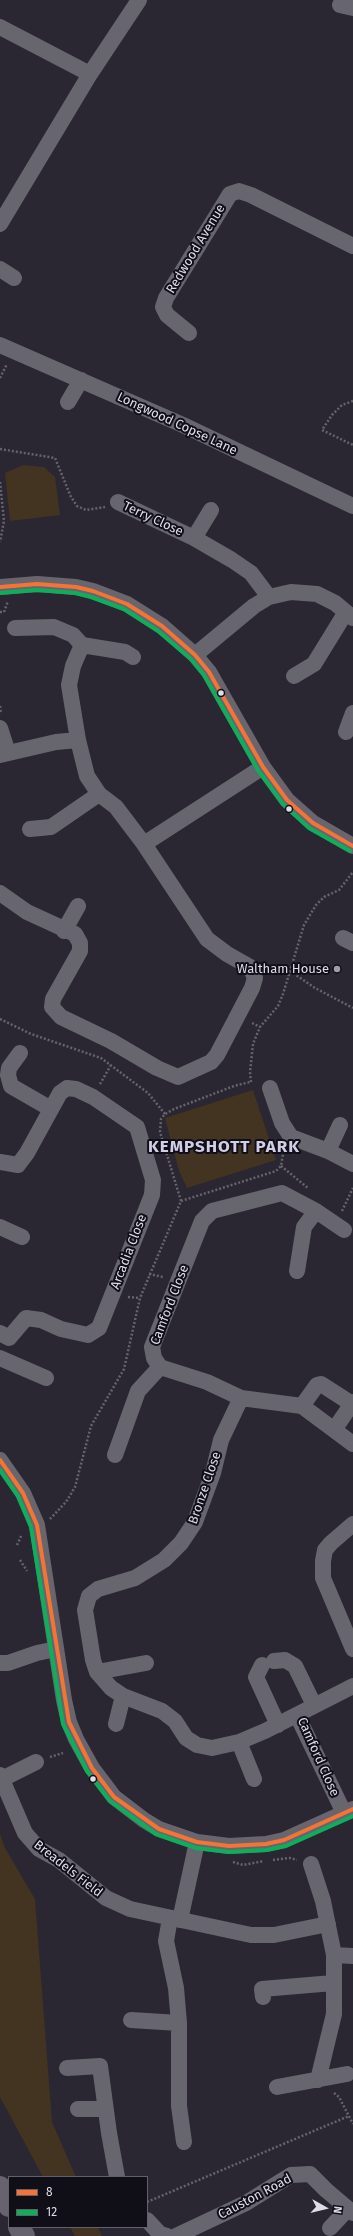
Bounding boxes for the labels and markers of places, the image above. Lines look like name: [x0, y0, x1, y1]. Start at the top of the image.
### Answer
unlabelled marker: [216, 688, 226, 698]
unlabelled marker: [284, 804, 294, 814]
place label: Waltham House: [237, 961, 329, 977]
marker: Waltham House: [332, 964, 342, 974]
unlabelled marker: [88, 1774, 98, 1784]

